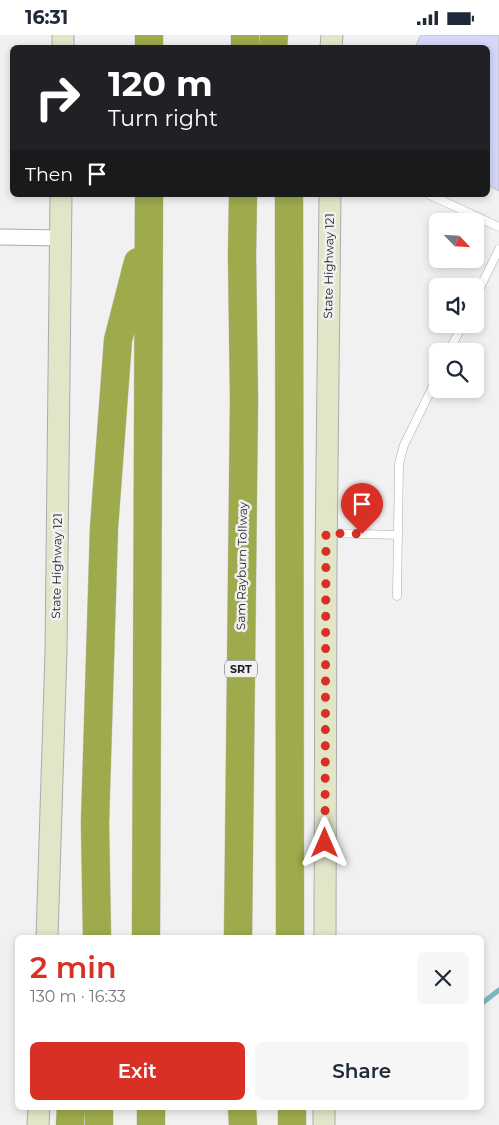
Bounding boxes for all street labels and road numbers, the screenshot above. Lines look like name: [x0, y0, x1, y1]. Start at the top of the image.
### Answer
street label: State Highway 121: [320, 213, 337, 319]
street label: Sam Rayburn Tollway: [233, 501, 250, 630]
street label: State Highway 121: [48, 513, 65, 619]
road number: SRT: [225, 661, 257, 677]

